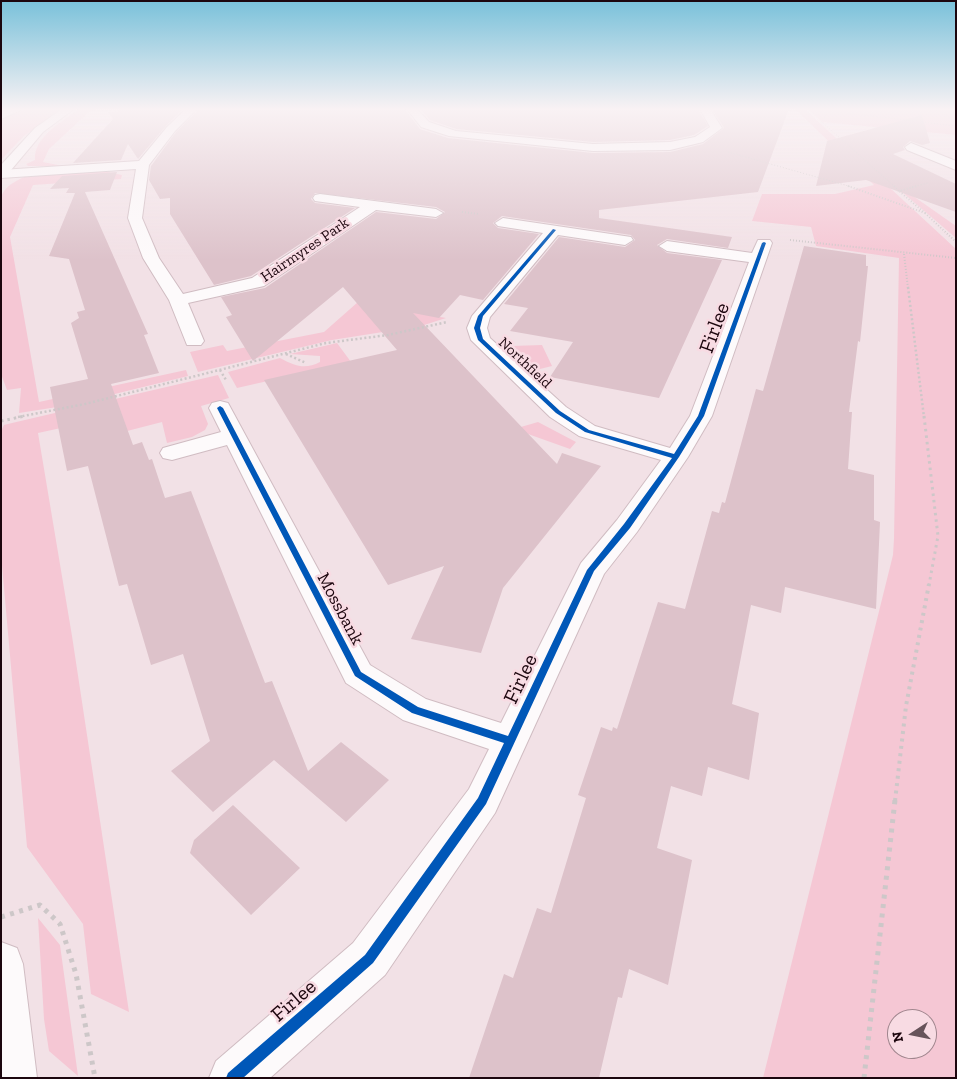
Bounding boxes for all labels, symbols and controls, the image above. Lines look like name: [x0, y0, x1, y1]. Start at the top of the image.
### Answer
street label: Hairmyres Park: [258, 214, 352, 286]
street label: Firlee: [694, 299, 736, 357]
street label: Northfield: [495, 334, 555, 392]
street label: Mossbank: [312, 569, 368, 649]
street label: Firlee: [499, 650, 543, 708]
street label: Firlee: [266, 975, 322, 1027]
north arrow: [887, 1009, 937, 1059]
text: N: [888, 1030, 907, 1044]

